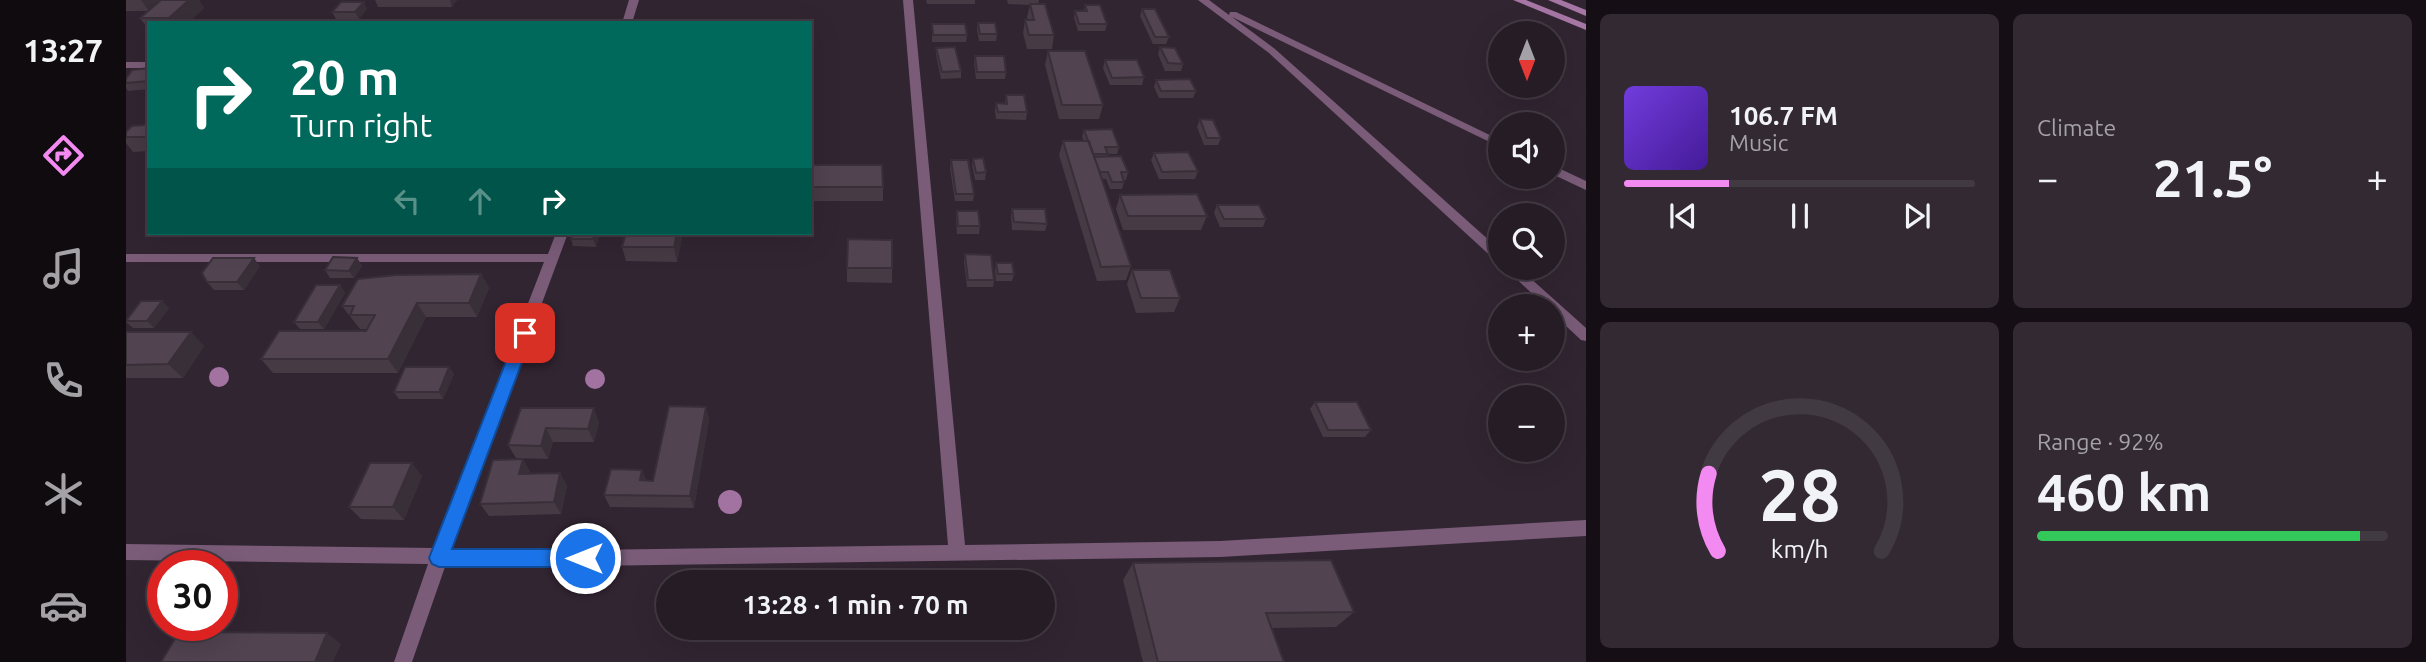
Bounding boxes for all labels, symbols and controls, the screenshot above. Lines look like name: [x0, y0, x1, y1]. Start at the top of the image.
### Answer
north arrow: [1488, 21, 1564, 98]
map controls: [1488, 21, 1565, 462]
text: 13:27: [23, 32, 103, 68]
icon: right: [175, 49, 266, 140]
text: 20 m: [290, 49, 399, 104]
text: 106.7 FM: [1729, 101, 1838, 130]
text: Turn right: [290, 107, 432, 143]
button: sound: [1488, 112, 1565, 189]
text: Climate: [2037, 115, 2116, 140]
text: Music: [1729, 130, 1788, 155]
icon: directions: [39, 131, 88, 180]
text: 21.5°: [2153, 149, 2272, 207]
text: −: [2037, 157, 2058, 199]
text: +: [2367, 157, 2388, 199]
icon: left: [388, 182, 426, 220]
icon: ahead: [461, 182, 499, 220]
icon: right: [534, 182, 572, 220]
icon: previous: [1664, 197, 1702, 235]
icon: pause: [1781, 197, 1819, 235]
icon: next: [1898, 197, 1936, 235]
button: search: [1488, 203, 1565, 280]
icon: music: [39, 244, 88, 293]
button: +: [1488, 294, 1565, 371]
pin: [495, 303, 555, 363]
icon: arrive: [506, 314, 544, 352]
icon: phone: [39, 356, 88, 405]
button: −: [1488, 385, 1565, 462]
text: Range · 92%: [2037, 429, 2164, 454]
text: 28: [1758, 453, 1841, 535]
text: 460 km: [2037, 463, 2211, 521]
icon: climate: [39, 469, 88, 518]
position arrow: [548, 521, 622, 595]
text: km/h: [1771, 535, 1828, 563]
speed limit sign: 30: [147, 550, 238, 641]
icon: car: [39, 581, 88, 630]
text: 13:28 · 1 min · 70 m: [742, 590, 969, 619]

